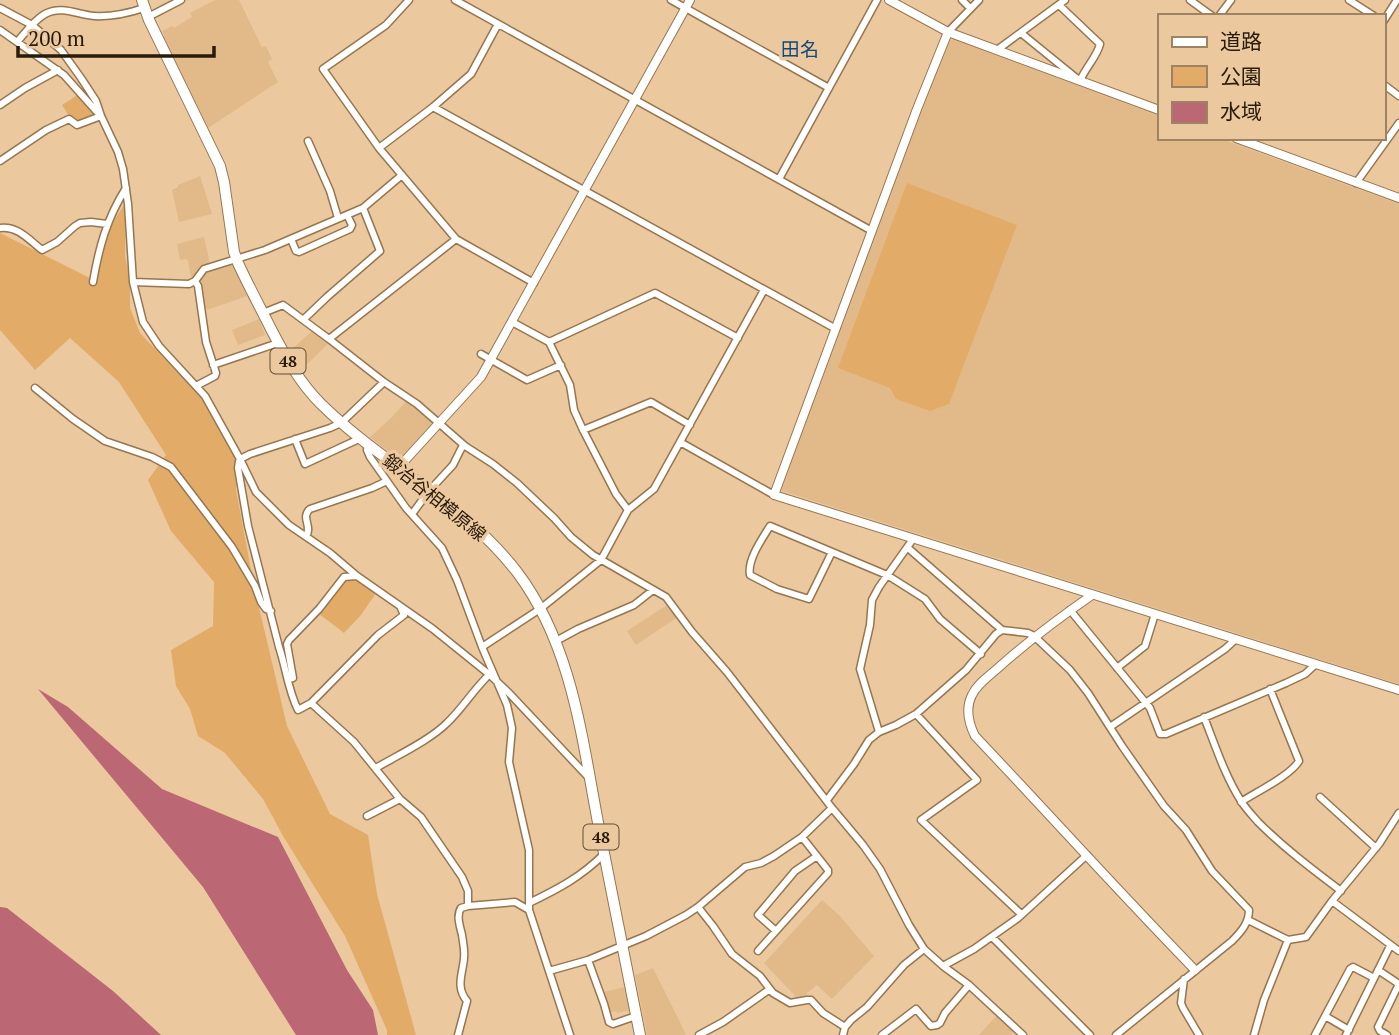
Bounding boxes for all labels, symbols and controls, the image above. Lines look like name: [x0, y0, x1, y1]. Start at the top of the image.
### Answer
scale bar: [18, 14, 214, 58]
legend: [1158, 14, 1385, 140]
text: 200 m: [28, 24, 85, 52]
text: 道路: [1220, 27, 1262, 55]
district label: 田名: [781, 36, 819, 61]
text: 公園: [1220, 62, 1262, 90]
text: 水域: [1220, 97, 1262, 125]
road number: 48: [270, 348, 306, 374]
street label: 鍛冶谷相模原線: [378, 448, 492, 546]
road number: 48: [584, 824, 618, 850]

